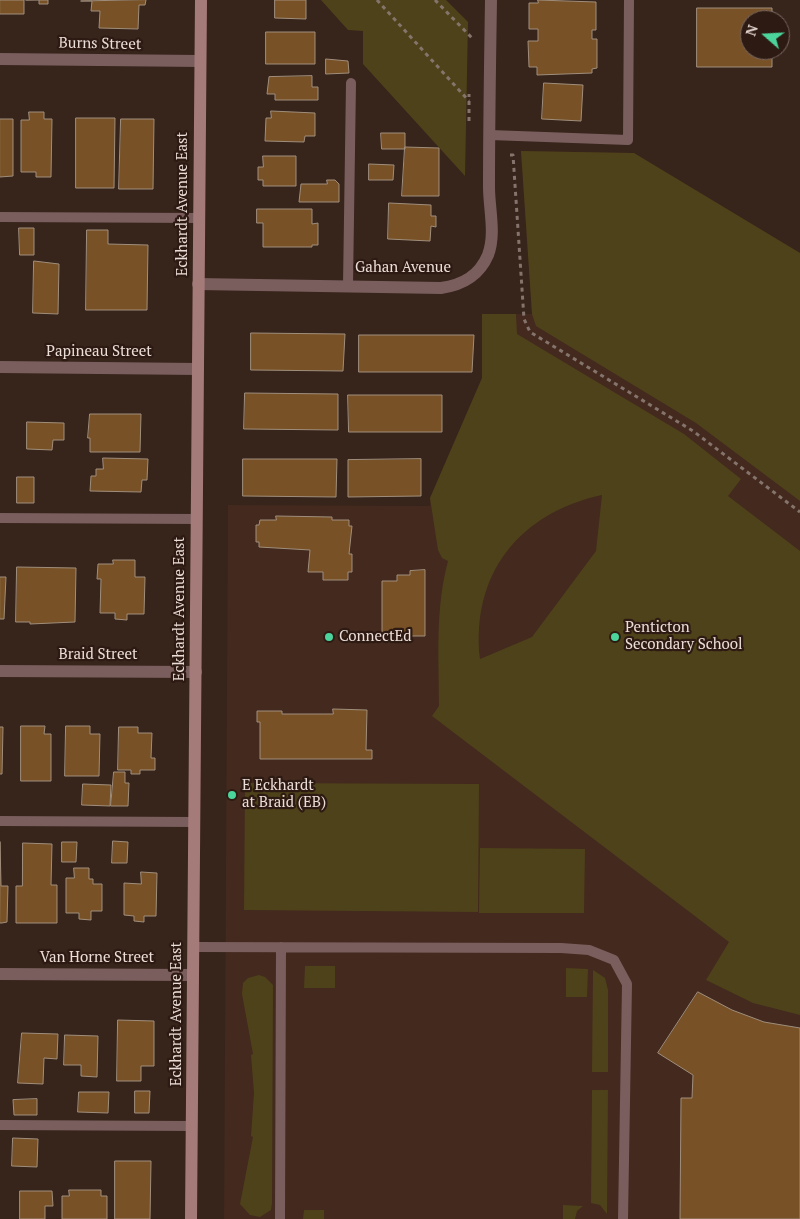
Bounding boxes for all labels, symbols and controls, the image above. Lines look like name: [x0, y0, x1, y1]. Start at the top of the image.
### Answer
north arrow: [740, 10, 790, 60]
text: N: [741, 22, 762, 38]
street label: Burns Street: [59, 34, 141, 54]
street label: Eckhardt Avenue East: [174, 132, 192, 276]
street label: Gahan Avenue: [355, 259, 451, 277]
street label: Papineau Street: [46, 343, 152, 361]
street label: Eckhardt Avenue East: [171, 537, 189, 681]
place label: Penticton Secondary School: [625, 619, 743, 654]
place label: ConnectEd: [339, 628, 412, 646]
marker: ConnectEd: [323, 631, 335, 643]
marker: Penticton Secondary School: [609, 631, 621, 643]
street label: Braid Street: [58, 646, 138, 664]
place label: E Eckhardt at Braid (EB): [242, 777, 326, 812]
marker: E Eckhardt at Braid (EB): [226, 789, 238, 801]
street label: Eckhardt Avenue East: [168, 942, 186, 1086]
street label: Van Horne Street: [40, 949, 154, 967]

